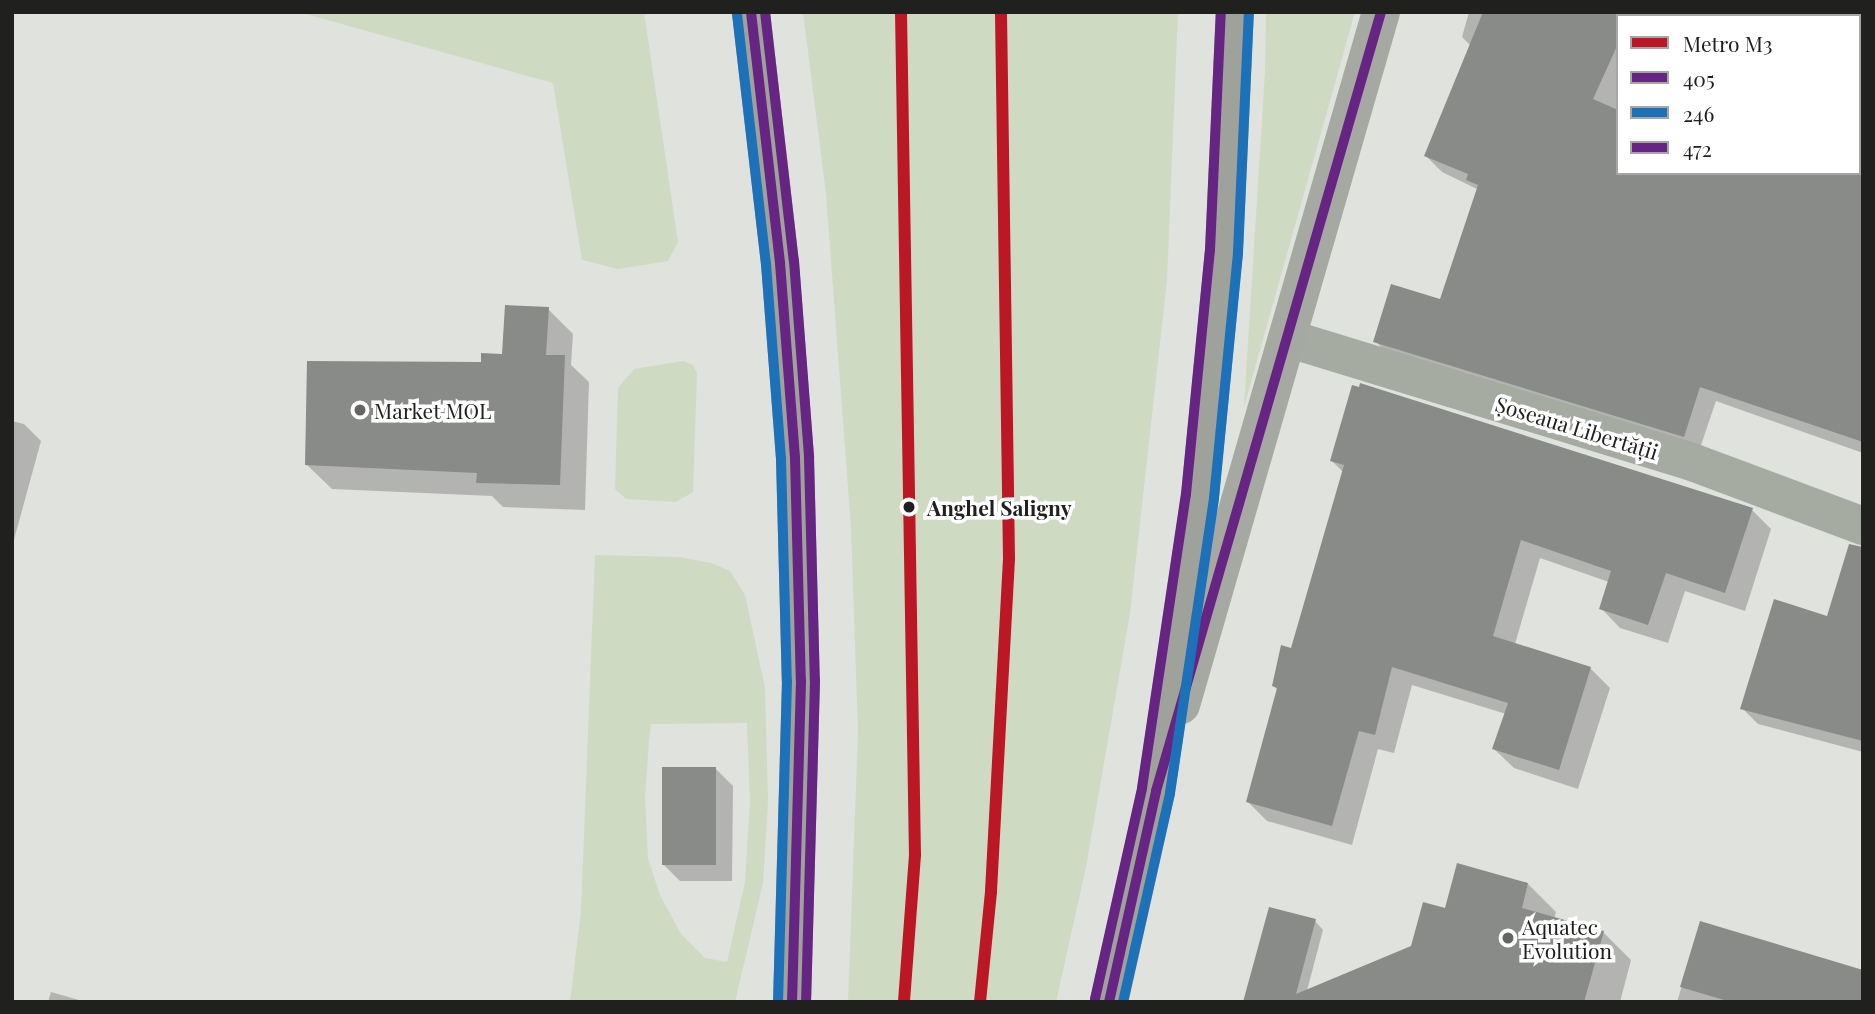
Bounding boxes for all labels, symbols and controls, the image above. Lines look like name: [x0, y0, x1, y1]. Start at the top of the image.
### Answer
legend: [1616, 14, 1861, 175]
text: Metro M3: [1683, 29, 1772, 57]
text: 405: [1683, 64, 1715, 92]
text: 246: [1683, 99, 1714, 127]
text: 472: [1683, 134, 1712, 162]
street label: Șoseaua Libertății: [1492, 390, 1662, 464]
place label: Market MOL: [374, 397, 492, 423]
marker: Market MOL: [352, 402, 368, 418]
place label: Anghel Saligny: [927, 494, 1072, 520]
marker: Anghel Saligny: [897, 495, 921, 519]
place label: Aquatec Evolution: [1522, 913, 1612, 963]
marker: Aquatec Evolution: [1500, 930, 1516, 946]

